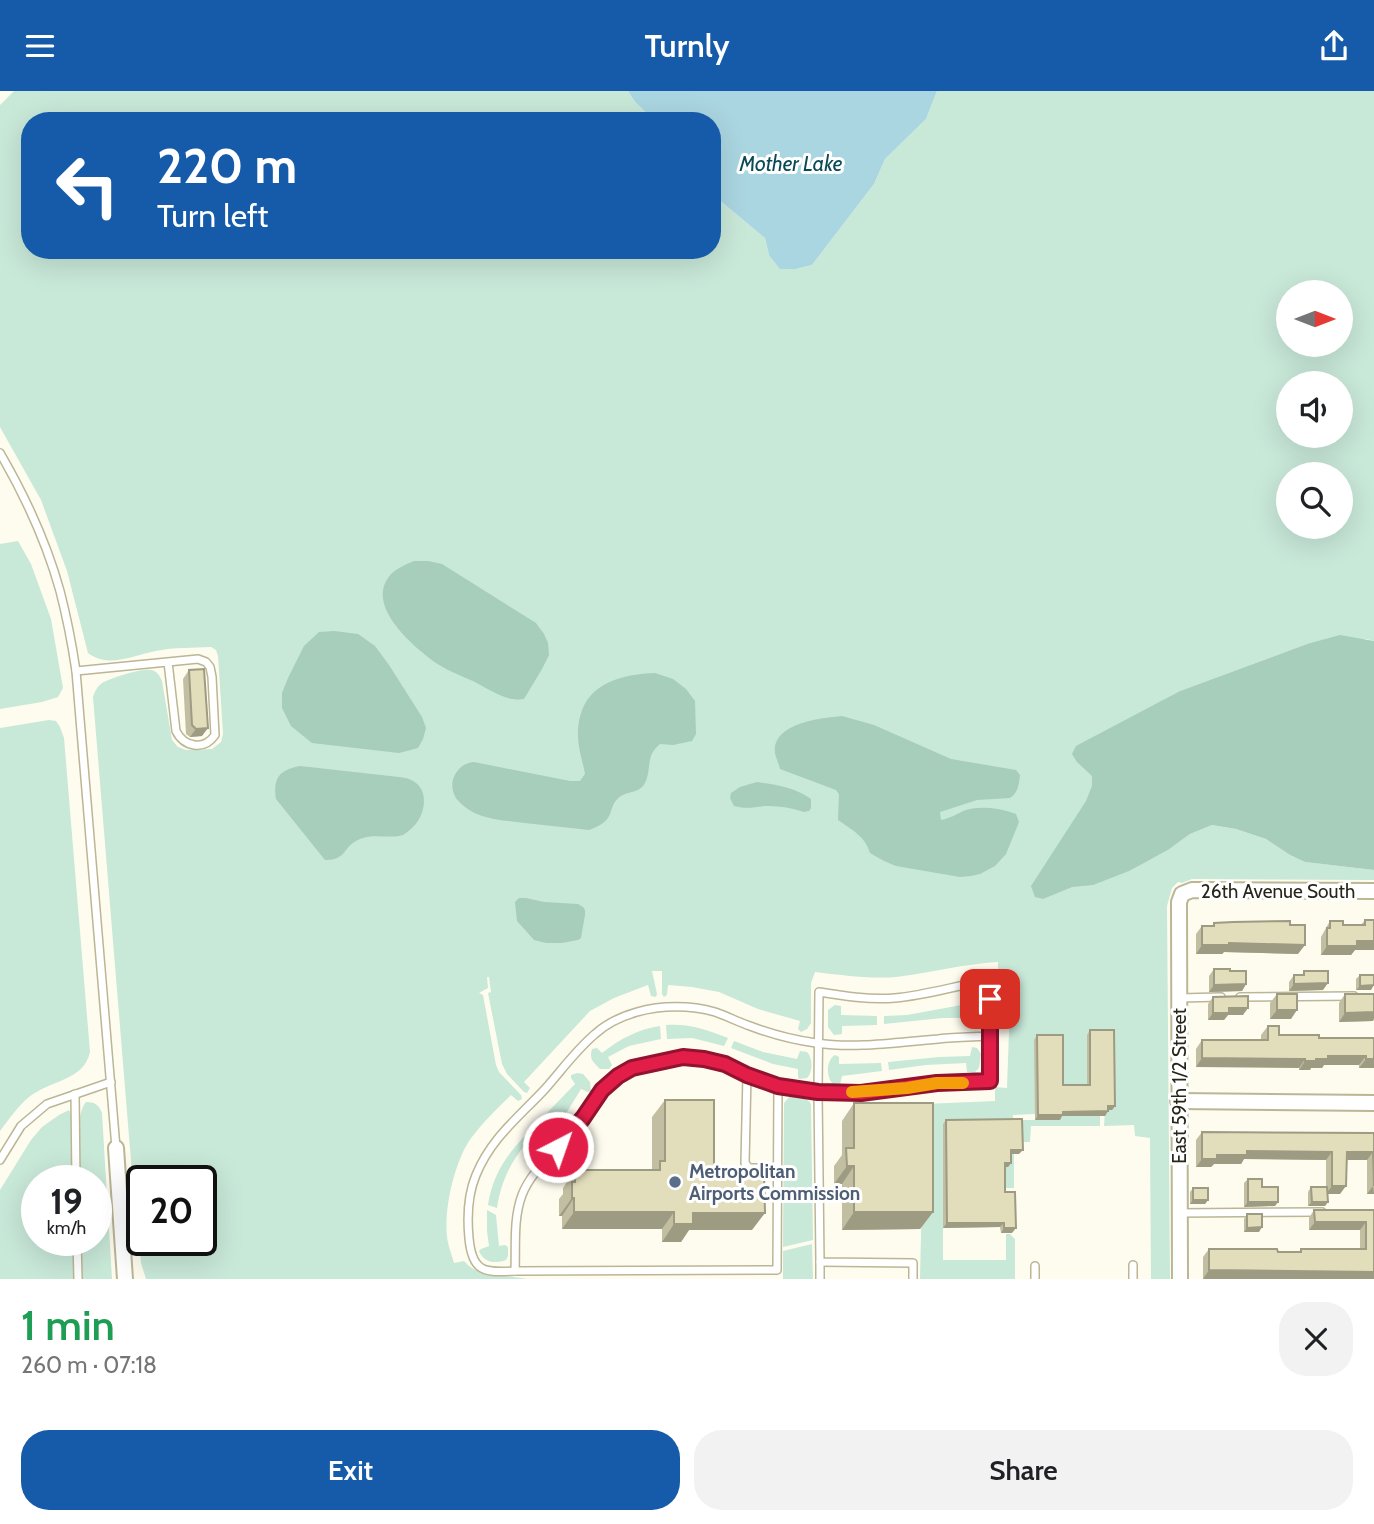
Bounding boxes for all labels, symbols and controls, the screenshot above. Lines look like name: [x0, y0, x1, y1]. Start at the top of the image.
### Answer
text: Turnly: [644, 26, 730, 65]
icon: menu: [21, 27, 59, 65]
icon: share: [1315, 27, 1353, 65]
text: 220 m: [157, 136, 297, 195]
icon: left: [42, 140, 133, 231]
water label: Mother Lake: [739, 151, 843, 176]
text: Turn left: [157, 196, 268, 235]
north arrow: [1276, 280, 1353, 357]
map controls: [1276, 280, 1353, 539]
button: sound: [1276, 371, 1353, 448]
button: search: [1276, 462, 1353, 539]
street label: 26th Avenue South: [1201, 880, 1355, 903]
pin: [960, 969, 1020, 1029]
icon: arrive: [971, 980, 1009, 1018]
street label: East 59th 1/2 Street: [1168, 1008, 1191, 1164]
position arrow: [521, 1110, 595, 1184]
place label: Metropolitan Airports Commission: [689, 1160, 860, 1205]
speed limit sign: 20: [126, 1165, 217, 1256]
marker: Metropolitan Airports Commission: [667, 1174, 683, 1190]
text: 19: [50, 1180, 83, 1223]
text: km/h: [47, 1217, 86, 1239]
text: 1 min: [21, 1299, 115, 1351]
button: close: [1279, 1302, 1353, 1376]
text: 260 m · 07:18: [21, 1351, 157, 1379]
button: Exit: [21, 1430, 680, 1510]
button: Share: [694, 1430, 1353, 1510]

